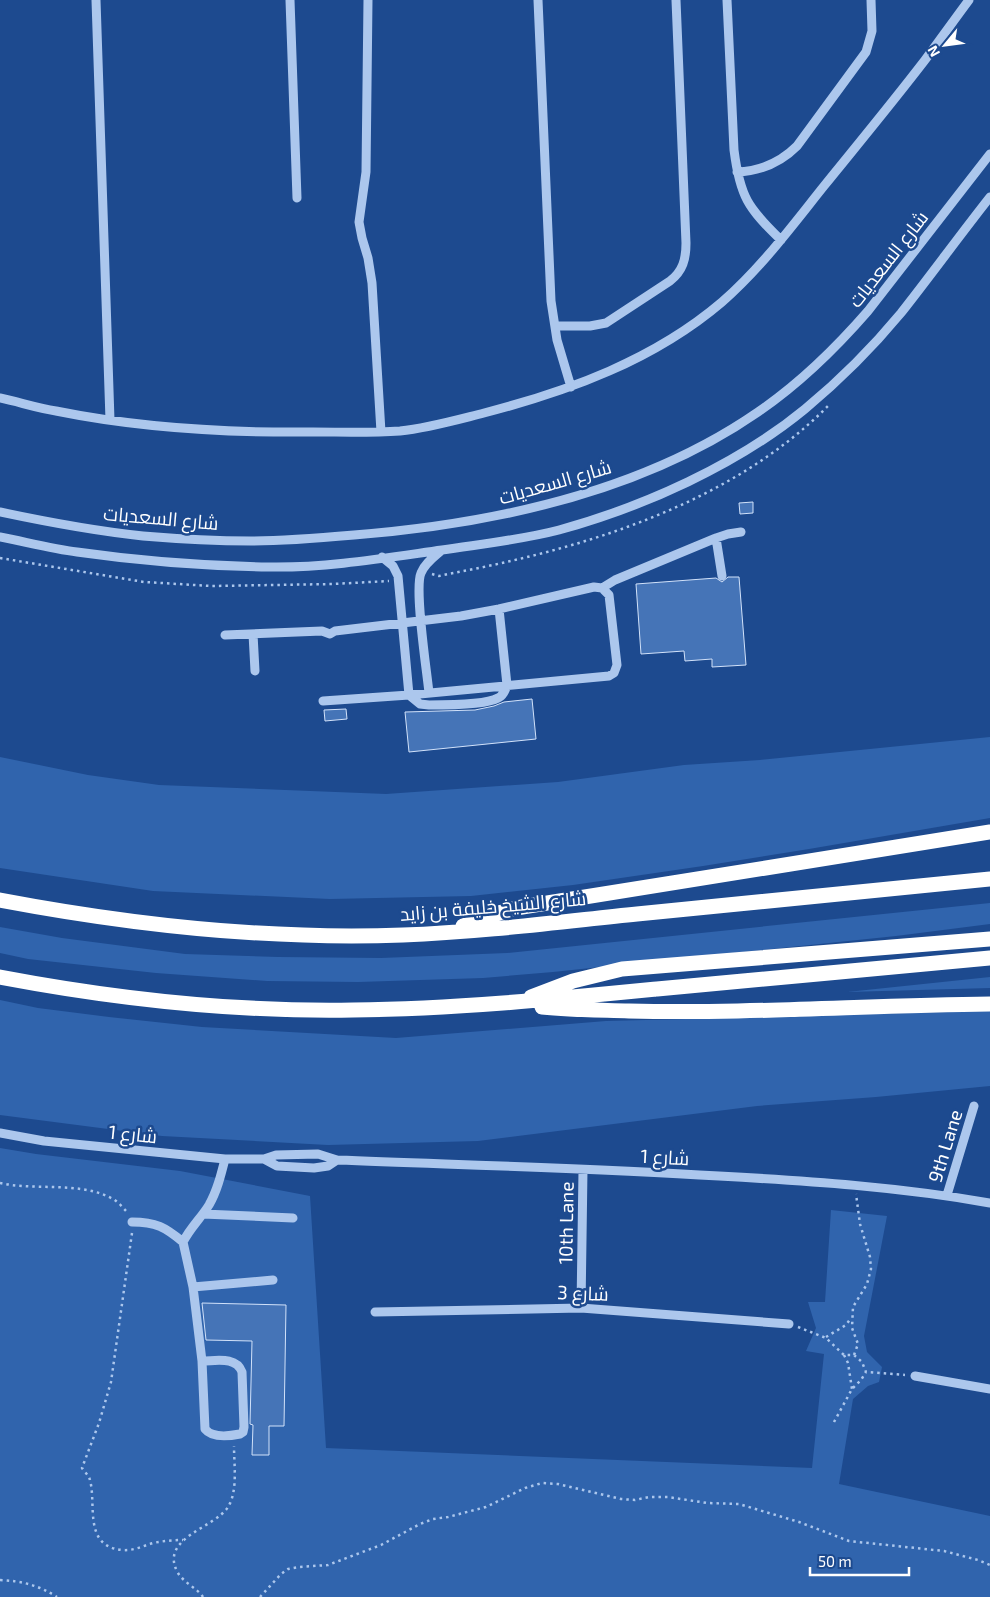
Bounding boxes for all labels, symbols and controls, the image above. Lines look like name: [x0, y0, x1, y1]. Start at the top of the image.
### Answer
north arrow: [920, 20, 970, 70]
text: N: [923, 43, 943, 60]
street label: شارع السعديات: [843, 206, 935, 313]
street label: شارع السعديات: [496, 455, 614, 511]
street label: شارع السعديات: [102, 501, 220, 537]
street label: شارع الشيخ خليفة بن زايد: [399, 886, 587, 928]
street label: 9th Lane: [923, 1107, 966, 1185]
street label: شارع 1: [107, 1120, 158, 1150]
street label: شارع 1: [640, 1144, 690, 1172]
street label: 10th Lane: [553, 1181, 578, 1265]
street label: شارع 3: [557, 1280, 609, 1308]
scale bar: [810, 1544, 909, 1576]
text: 50 m: [818, 1552, 852, 1570]

